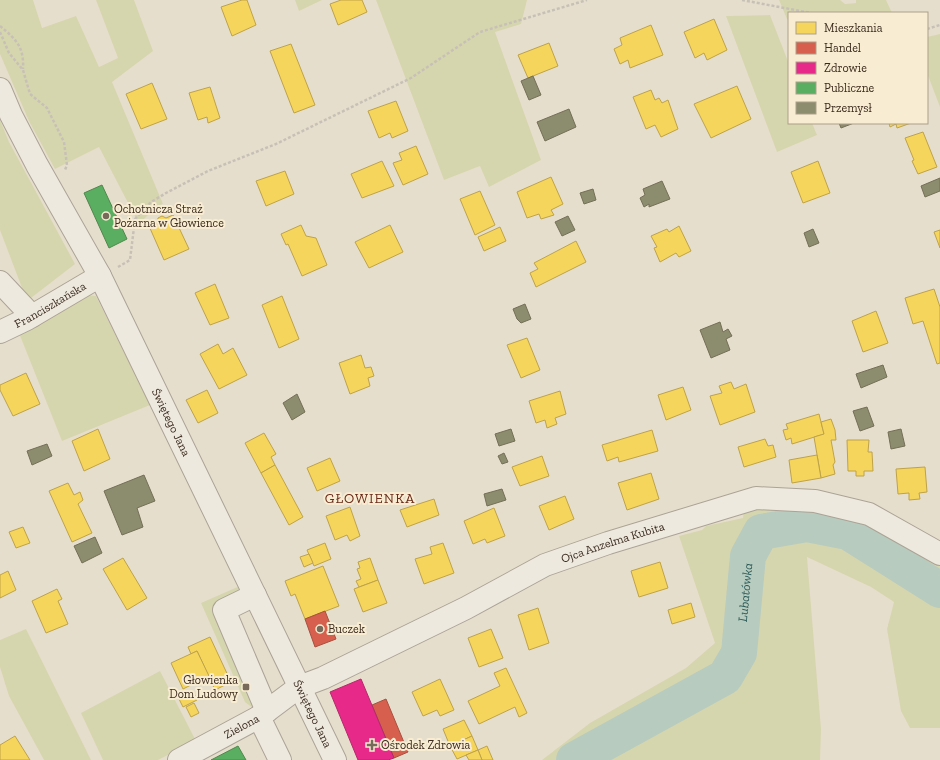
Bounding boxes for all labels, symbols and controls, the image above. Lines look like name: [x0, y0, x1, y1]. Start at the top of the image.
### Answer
legend: [788, 12, 928, 124]
text: Mieszkania: [824, 21, 883, 35]
text: Handel: [824, 41, 861, 55]
text: Zdrowie: [824, 61, 867, 75]
text: Publiczne: [824, 81, 875, 95]
text: Przemysł: [824, 101, 872, 115]
place label: Ochotnicza Straż Pożarna w Głowience: [114, 202, 224, 230]
marker: Ochotnicza Straż Pożarna w Głowience: [101, 211, 111, 221]
street label: Franciszkańska: [12, 279, 89, 331]
street label: Świętego Jana: [149, 386, 194, 459]
district label: GŁOWIENKA: [325, 490, 415, 507]
street label: Ojca Anzelma Kubita: [559, 519, 666, 566]
water label: Lubatówka: [735, 562, 755, 622]
place label: Buczek: [328, 622, 366, 636]
marker: Buczek: [315, 624, 325, 634]
place label: Głowienka Dom Ludowy: [169, 673, 239, 701]
street label: Świętego Jana: [290, 677, 335, 750]
marker: Głowienka Dom Ludowy: [241, 682, 251, 692]
street label: Zielona: [221, 711, 262, 742]
place label: Ośrodek Zdrowia: [381, 738, 471, 752]
marker: Ośrodek Zdrowia: [366, 739, 378, 751]

